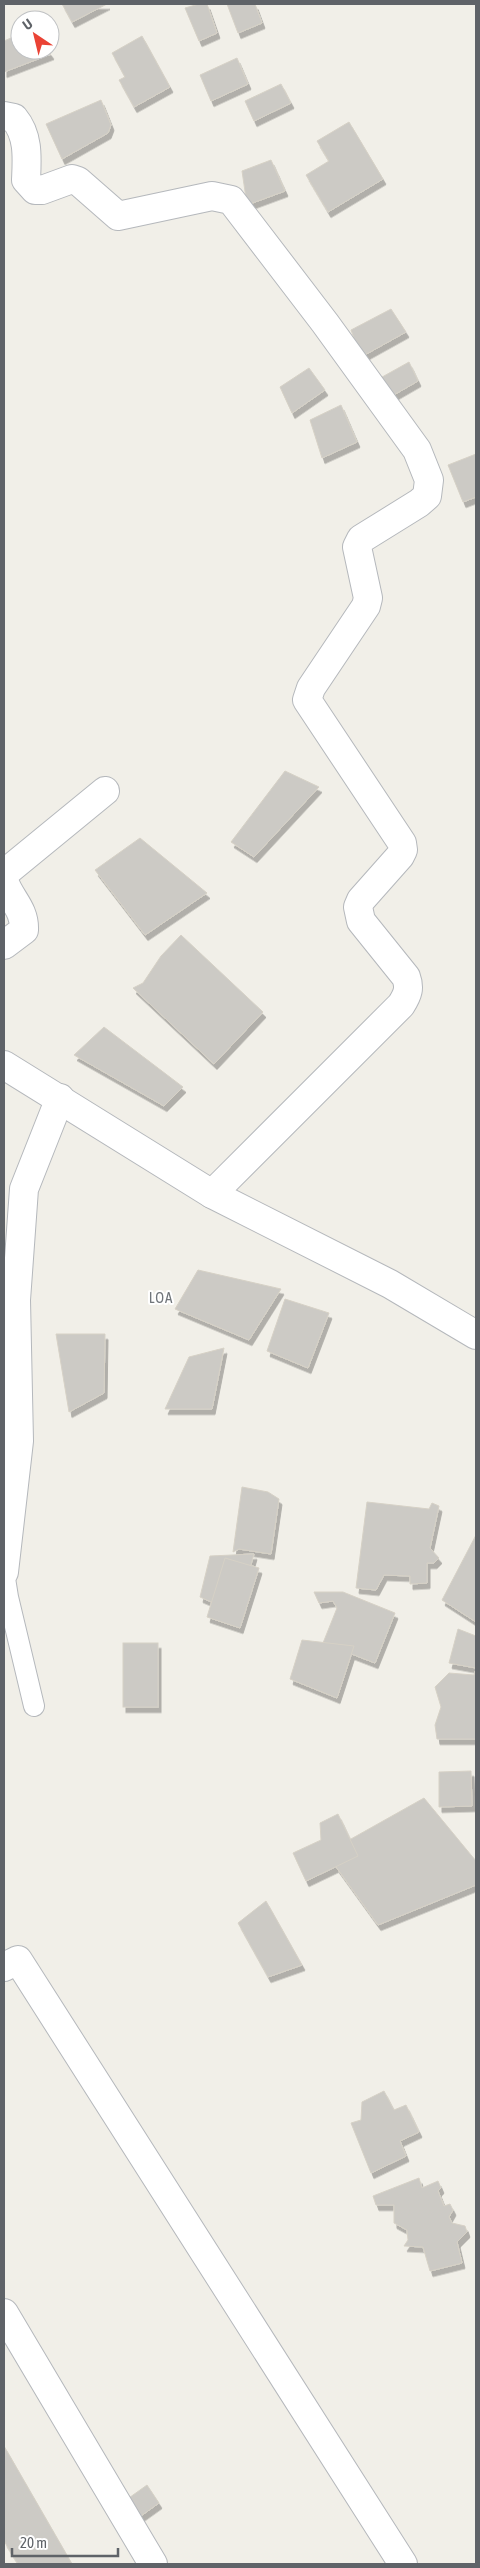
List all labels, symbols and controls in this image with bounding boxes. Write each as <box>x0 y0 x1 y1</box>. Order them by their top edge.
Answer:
north arrow <box>10 10 60 60</box>
text: U <box>20 15 36 33</box>
district label: LOA <box>149 1289 173 1306</box>
scale bar <box>12 2526 119 2558</box>
text: 20 m <box>20 2534 47 2551</box>

